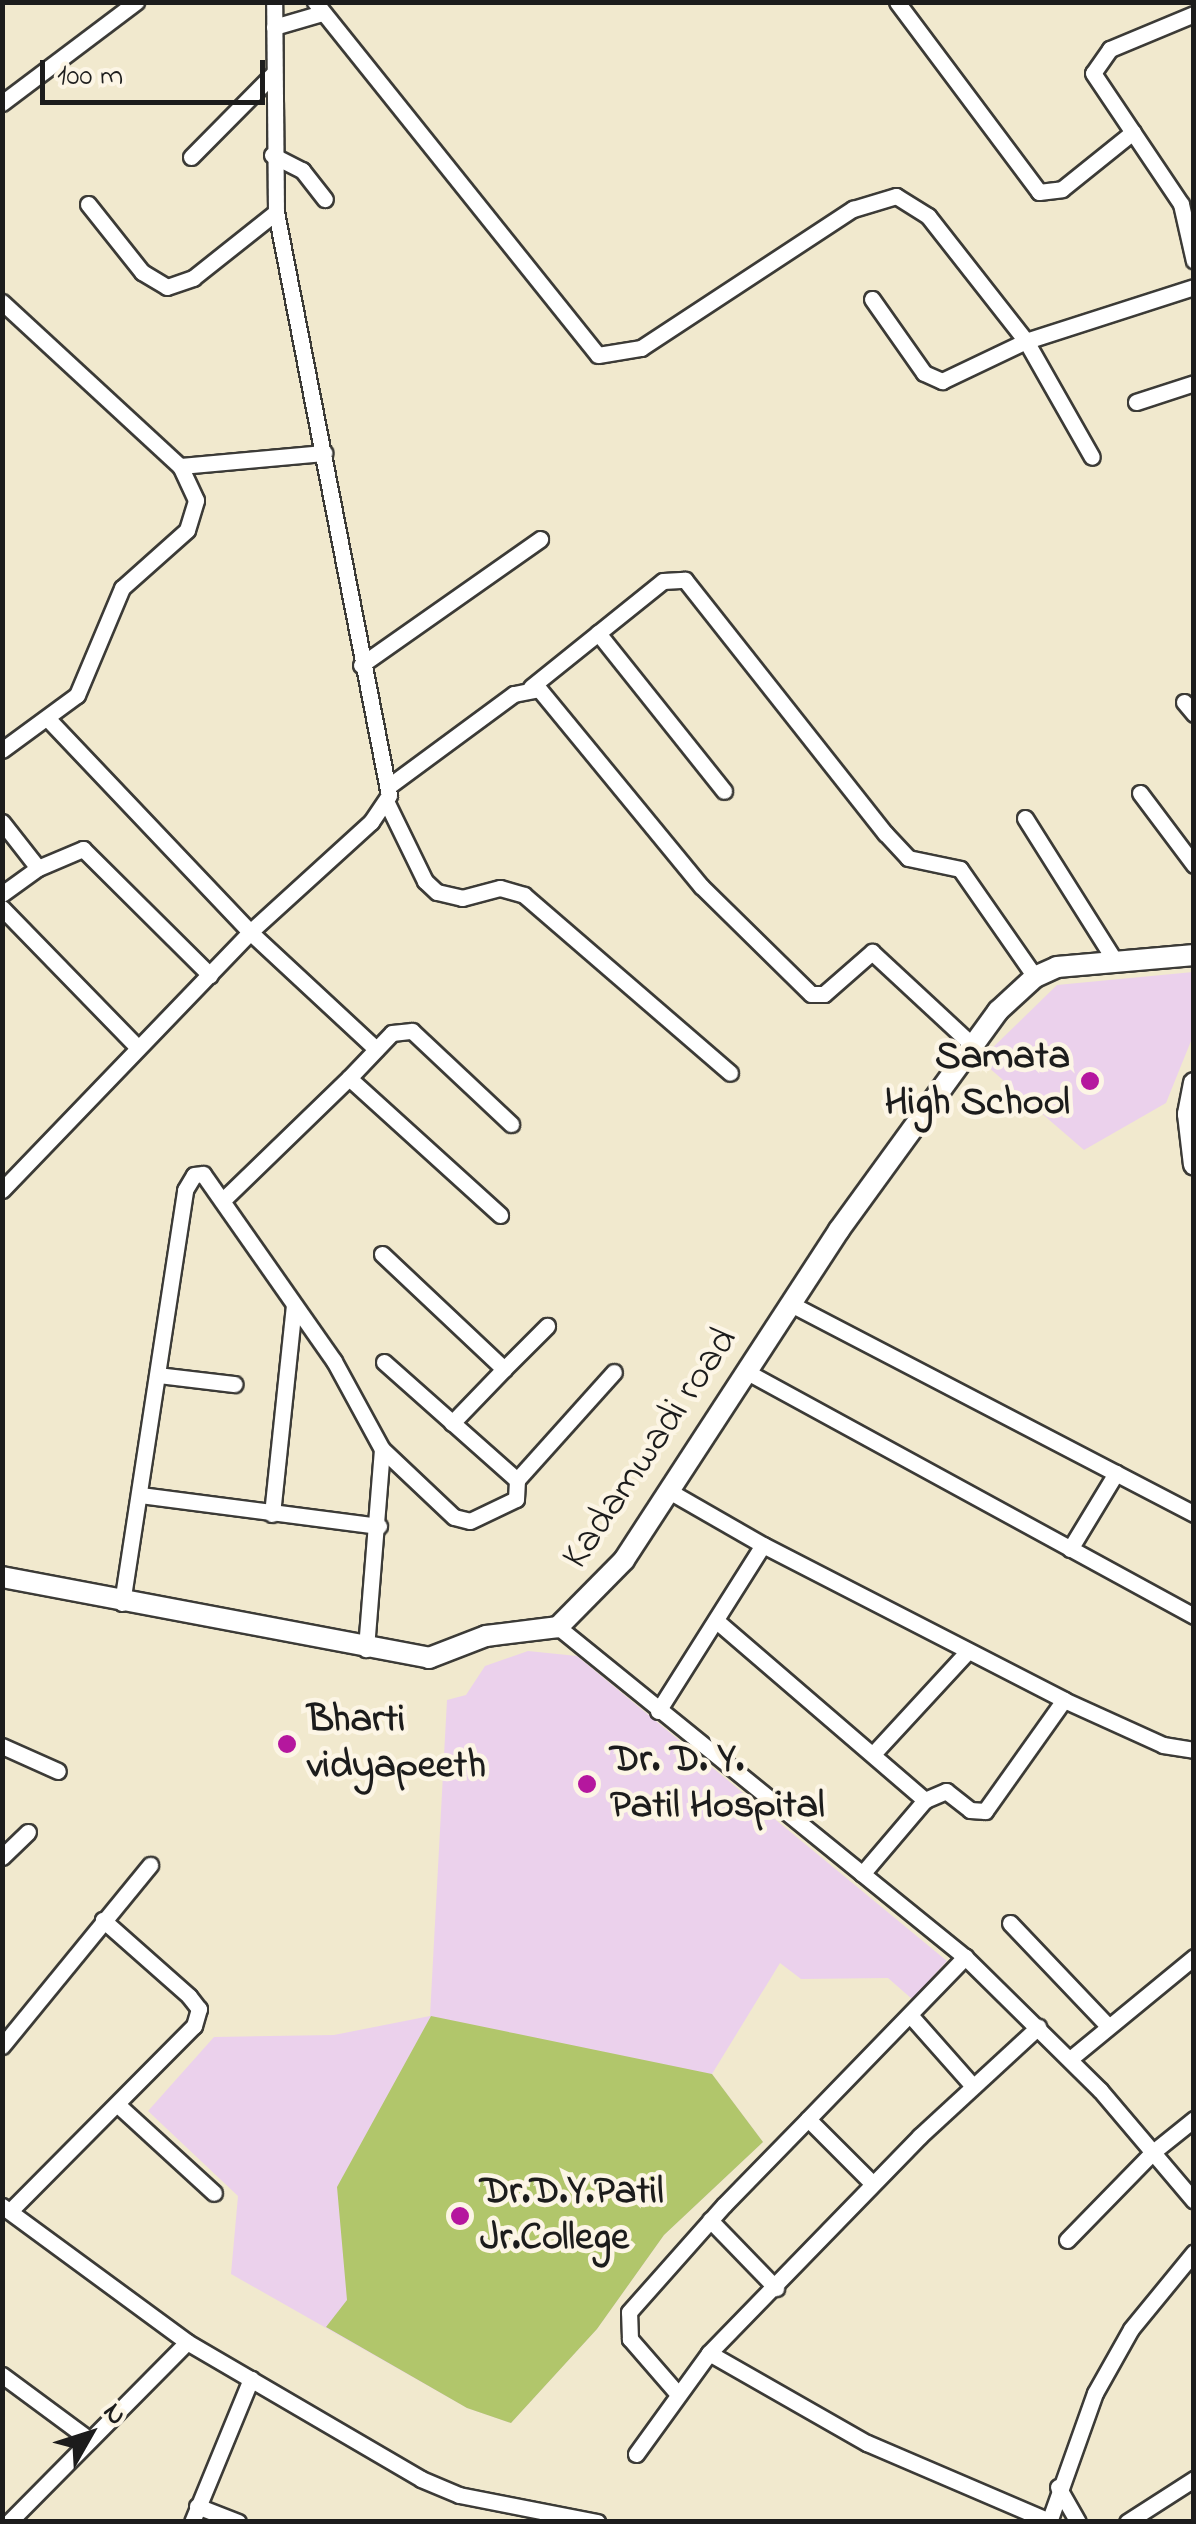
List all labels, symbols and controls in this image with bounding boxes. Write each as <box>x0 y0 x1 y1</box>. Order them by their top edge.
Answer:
scale bar <box>45 40 270 102</box>
text: 100 m <box>57 55 123 99</box>
place label: Samata High School <box>885 1034 1070 1128</box>
marker: Samata High School <box>1079 1070 1101 1092</box>
street label: Kadamwadi road <box>553 1319 749 1579</box>
place label: Bharti vidyapeeth <box>307 1697 486 1791</box>
marker: Bharti vidyapeeth <box>276 1733 298 1755</box>
place label: Dr. D. Y. Patil Hospital <box>610 1737 825 1831</box>
marker: Dr. D. Y. Patil Hospital <box>574 1771 600 1797</box>
place label: Dr.D.Y.Patil Jr.College <box>480 2169 664 2263</box>
marker: Dr.D.Y.Patil Jr.College <box>449 2205 471 2227</box>
north arrow <box>40 2384 140 2484</box>
text: N <box>92 2395 136 2435</box>

